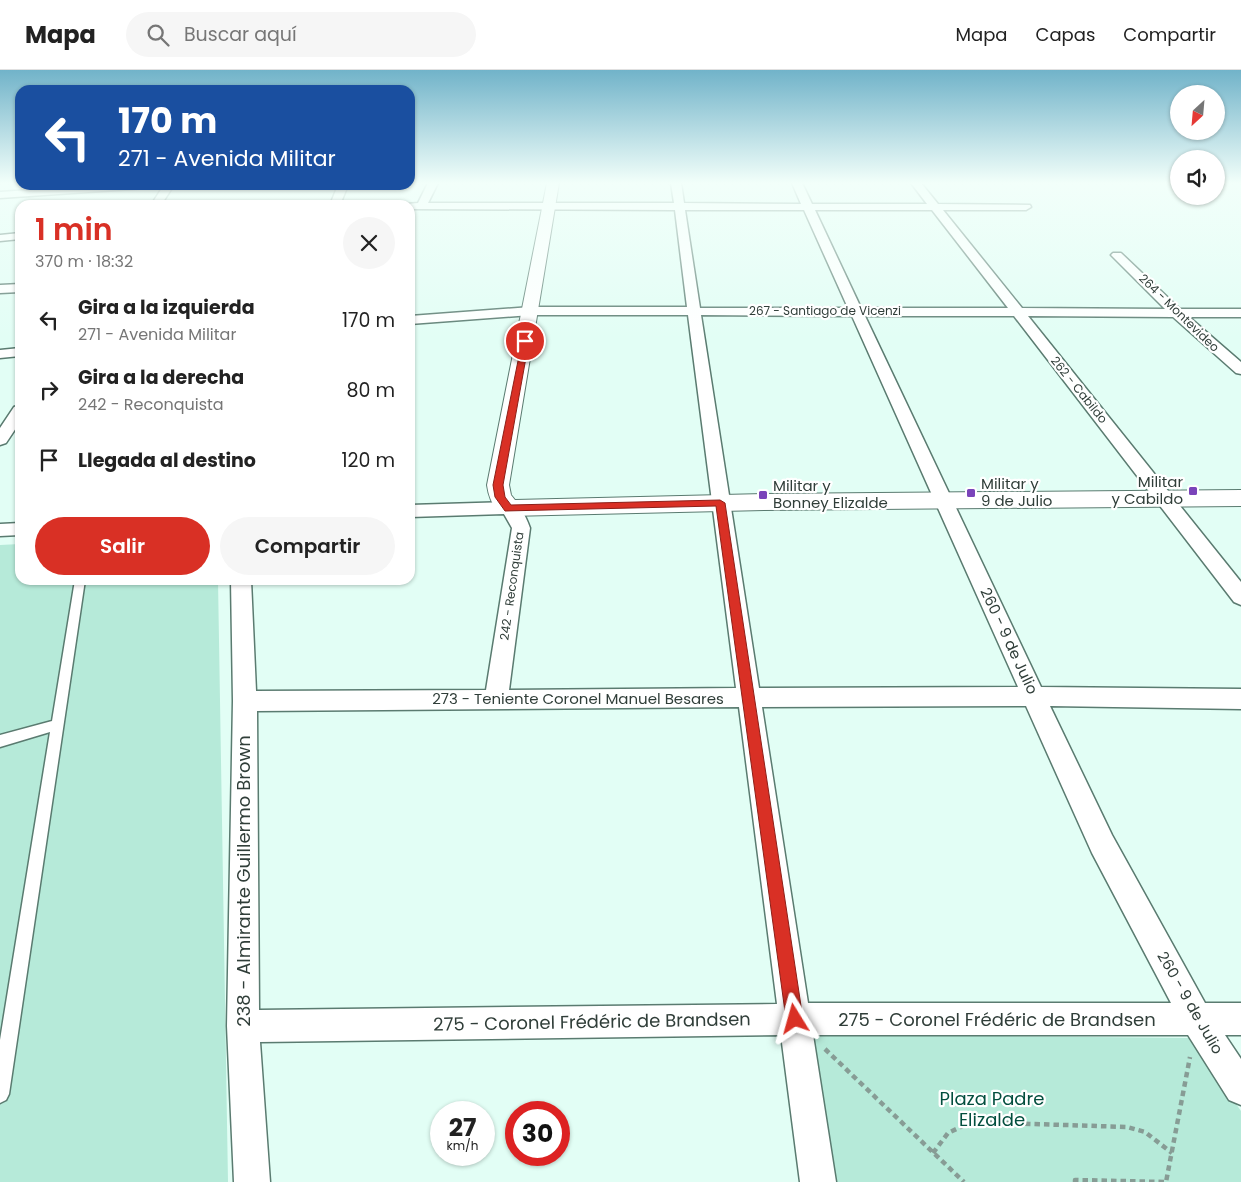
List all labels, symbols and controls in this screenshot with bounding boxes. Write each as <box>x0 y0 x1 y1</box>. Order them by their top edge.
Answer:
search box <box>126 12 476 57</box>
text: Mapa <box>25 18 96 51</box>
icon: search <box>144 21 172 49</box>
text: Buscar aquí <box>184 21 297 48</box>
text: Mapa <box>955 22 1008 47</box>
text: Capas <box>1036 22 1095 47</box>
text: Compartir <box>1123 22 1216 47</box>
north arrow <box>1170 85 1225 140</box>
map controls <box>1170 85 1225 205</box>
text: 170 m <box>118 96 217 145</box>
icon: left <box>35 105 100 170</box>
text: 271 - Avenida Militar <box>118 143 336 174</box>
button: sound <box>1170 150 1225 205</box>
text: 1 min <box>35 208 113 251</box>
button: close <box>343 217 395 269</box>
text: 370 m · 18:32 <box>35 250 133 273</box>
street label: 264 - Montevideo <box>1135 270 1223 356</box>
text: Gira a la izquierda <box>78 294 255 321</box>
street label: 267 - Santiago de Vicenzi <box>749 302 901 319</box>
icon: left <box>35 306 63 334</box>
text: 170 m <box>342 307 395 334</box>
pin <box>504 320 546 362</box>
text: 271 - Avenida Militar <box>78 323 236 346</box>
icon: arrive <box>511 327 539 355</box>
street label: 262 - Cabildo <box>1047 353 1112 427</box>
text: Gira a la derecha <box>78 364 244 391</box>
icon: right <box>35 376 63 404</box>
text: 80 m <box>346 377 395 404</box>
text: 242 - Reconquista <box>78 393 224 416</box>
icon: arrive <box>35 446 63 474</box>
text: Llegada al destino <box>78 447 256 474</box>
text: 120 m <box>341 447 395 474</box>
place label: Militar y Cabildo <box>1112 471 1183 509</box>
place label: Militar y 9 de Julio <box>981 473 1052 511</box>
place label: Militar y Bonney Elizalde <box>773 475 888 513</box>
marker: Militar y Cabildo <box>1187 485 1199 497</box>
marker: Militar y 9 de Julio <box>965 487 977 499</box>
marker: Militar y Bonney Elizalde <box>757 489 769 501</box>
button: Salir <box>35 517 210 575</box>
button: Compartir <box>220 517 395 575</box>
street label: 242 - Reconquista <box>495 531 528 641</box>
street label: 260 - 9 de Julio <box>976 584 1043 697</box>
street label: 273 - Teniente Coronel Manuel Besares <box>432 688 724 709</box>
street label: 238 - Almirante Guillermo Brown <box>231 735 256 1027</box>
street label: 260 - 9 de Julio <box>1153 948 1228 1058</box>
position arrow <box>768 992 820 1044</box>
street label: 275 - Coronel Frédéric de Brandsen <box>433 1006 751 1037</box>
street label: 275 - Coronel Frédéric de Brandsen <box>838 1007 1156 1032</box>
park label: Plaza Padre Elizalde <box>940 1086 1044 1132</box>
speed limit sign: 30 <box>505 1101 570 1166</box>
text: 27 <box>449 1110 476 1145</box>
text: km/h <box>447 1137 478 1154</box>

